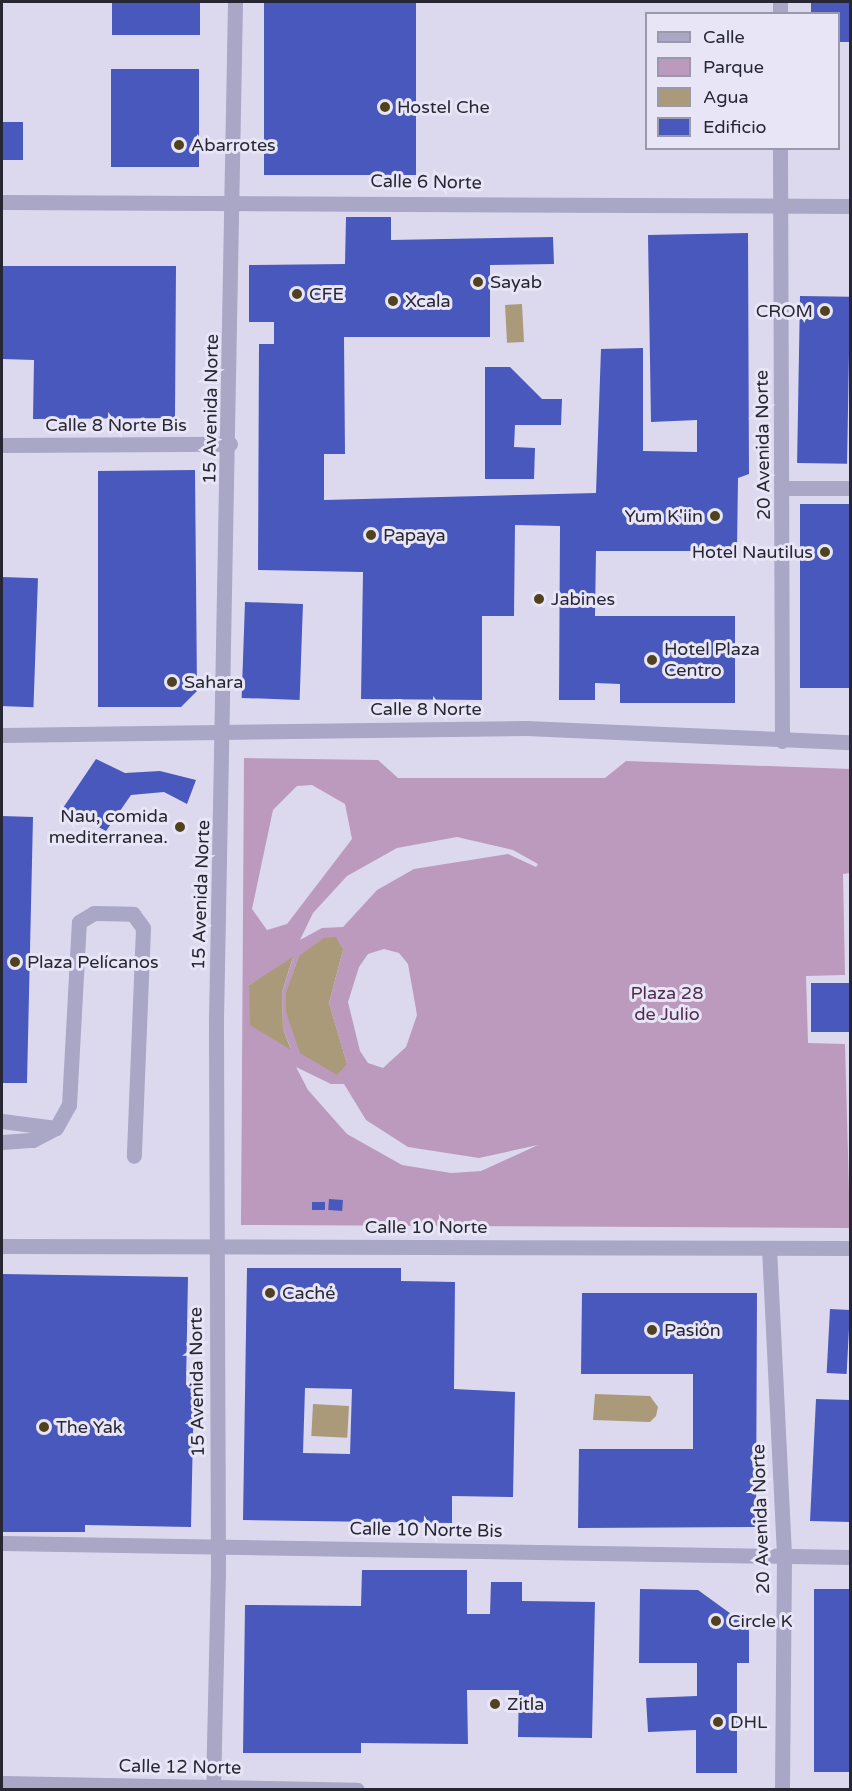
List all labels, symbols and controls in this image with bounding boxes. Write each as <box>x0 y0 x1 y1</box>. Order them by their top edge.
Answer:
legend <box>645 12 840 150</box>
text: Calle <box>703 26 745 48</box>
text: Parque <box>703 56 764 78</box>
text: Agua <box>703 86 749 108</box>
place label: Hostel Che <box>397 96 490 118</box>
marker: Hostel Che <box>378 100 392 114</box>
text: Edificio <box>703 116 767 138</box>
place label: Abarrotes <box>191 134 276 156</box>
marker: Abarrotes <box>172 138 186 152</box>
street label: Calle 6 Norte <box>370 170 482 194</box>
place label: Sayab <box>490 271 542 293</box>
marker: Sayab <box>471 275 485 289</box>
place label: CFE <box>309 283 344 305</box>
marker: CFE <box>290 287 304 301</box>
place label: Xcala <box>405 290 451 312</box>
marker: Xcala <box>386 294 400 308</box>
place label: CROM <box>756 300 813 322</box>
marker: CROM <box>818 304 832 318</box>
street label: 15 Avenida Norte <box>199 334 223 484</box>
street label: 20 Avenida Norte <box>751 370 775 520</box>
street label: Calle 8 Norte Bis <box>45 414 187 436</box>
place label: Yum K'iin <box>625 505 703 527</box>
marker: Yum K'iin <box>708 509 722 523</box>
place label: Papaya <box>383 524 446 546</box>
marker: Papaya <box>364 528 378 542</box>
place label: Hotel Nautilus <box>692 541 813 563</box>
marker: Hotel Nautilus <box>818 545 832 559</box>
place label: Jabines <box>551 588 615 610</box>
marker: Jabines <box>532 592 546 606</box>
place label: Hotel Plaza Centro <box>664 639 760 682</box>
marker: Hotel Plaza Centro <box>645 653 659 667</box>
place label: Sahara <box>184 671 243 693</box>
marker: Sahara <box>165 675 179 689</box>
street label: Calle 8 Norte <box>370 698 482 720</box>
place label: Nau, comida mediterranea. <box>49 806 168 848</box>
marker: Nau, comida mediterranea. <box>173 820 187 834</box>
street label: 15 Avenida Norte <box>188 820 214 970</box>
place label: Plaza Pelícanos <box>27 951 159 973</box>
marker: Plaza Pelícanos <box>8 955 22 969</box>
park label: Plaza 28 de Julio <box>631 983 703 1026</box>
street label: Calle 10 Norte <box>365 1216 487 1238</box>
place label: Caché <box>282 1282 335 1304</box>
marker: Caché <box>263 1286 277 1300</box>
street label: 15 Avenida Norte <box>185 1307 209 1457</box>
place label: Pasión <box>664 1319 721 1341</box>
marker: Pasión <box>645 1323 659 1337</box>
place label: The Yak <box>56 1416 123 1438</box>
marker: The Yak <box>37 1420 51 1434</box>
street label: 20 Avenida Norte <box>748 1444 774 1594</box>
street label: Calle 10 Norte Bis <box>349 1518 503 1542</box>
place label: Circle K <box>728 1610 793 1632</box>
marker: Circle K <box>709 1614 723 1628</box>
place label: Zitla <box>507 1693 544 1715</box>
marker: Zitla <box>488 1697 502 1711</box>
place label: DHL <box>730 1711 767 1733</box>
marker: DHL <box>711 1715 725 1729</box>
street label: Calle 12 Norte <box>118 1755 242 1779</box>

